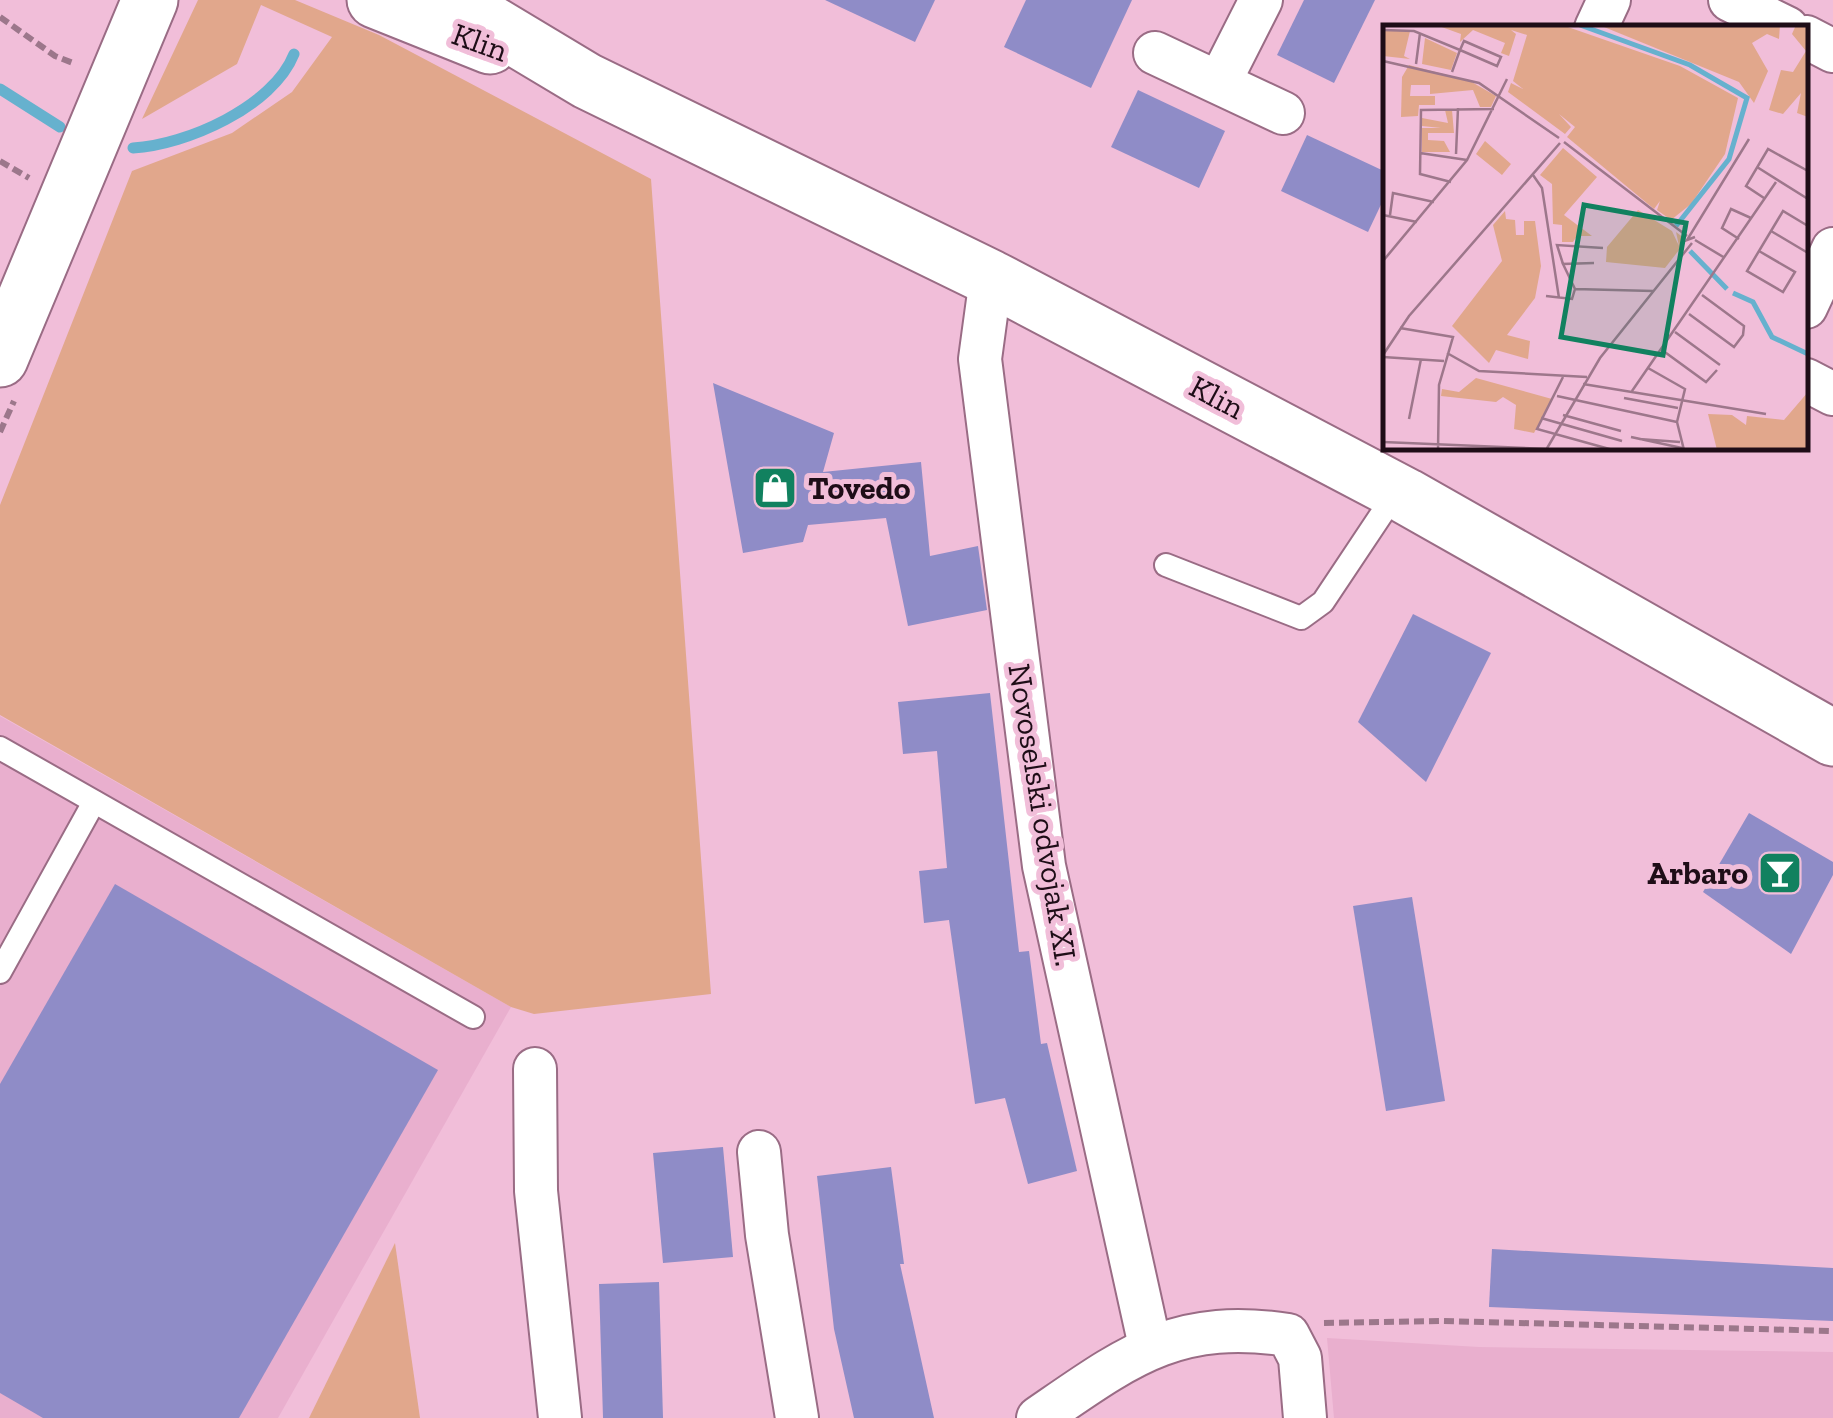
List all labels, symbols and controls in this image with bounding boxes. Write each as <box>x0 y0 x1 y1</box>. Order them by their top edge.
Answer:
street label: Klin <box>447 15 514 70</box>
inset map <box>1383 25 1808 450</box>
street label: Klin <box>1183 367 1251 427</box>
shop icon: Tovedo <box>752 465 798 511</box>
place label: Tovedo <box>808 469 911 507</box>
street label: Novoselski odvojak XI. <box>1000 661 1086 969</box>
bar icon: Arbaro <box>1757 850 1803 896</box>
place label: Arbaro <box>1647 854 1748 892</box>

